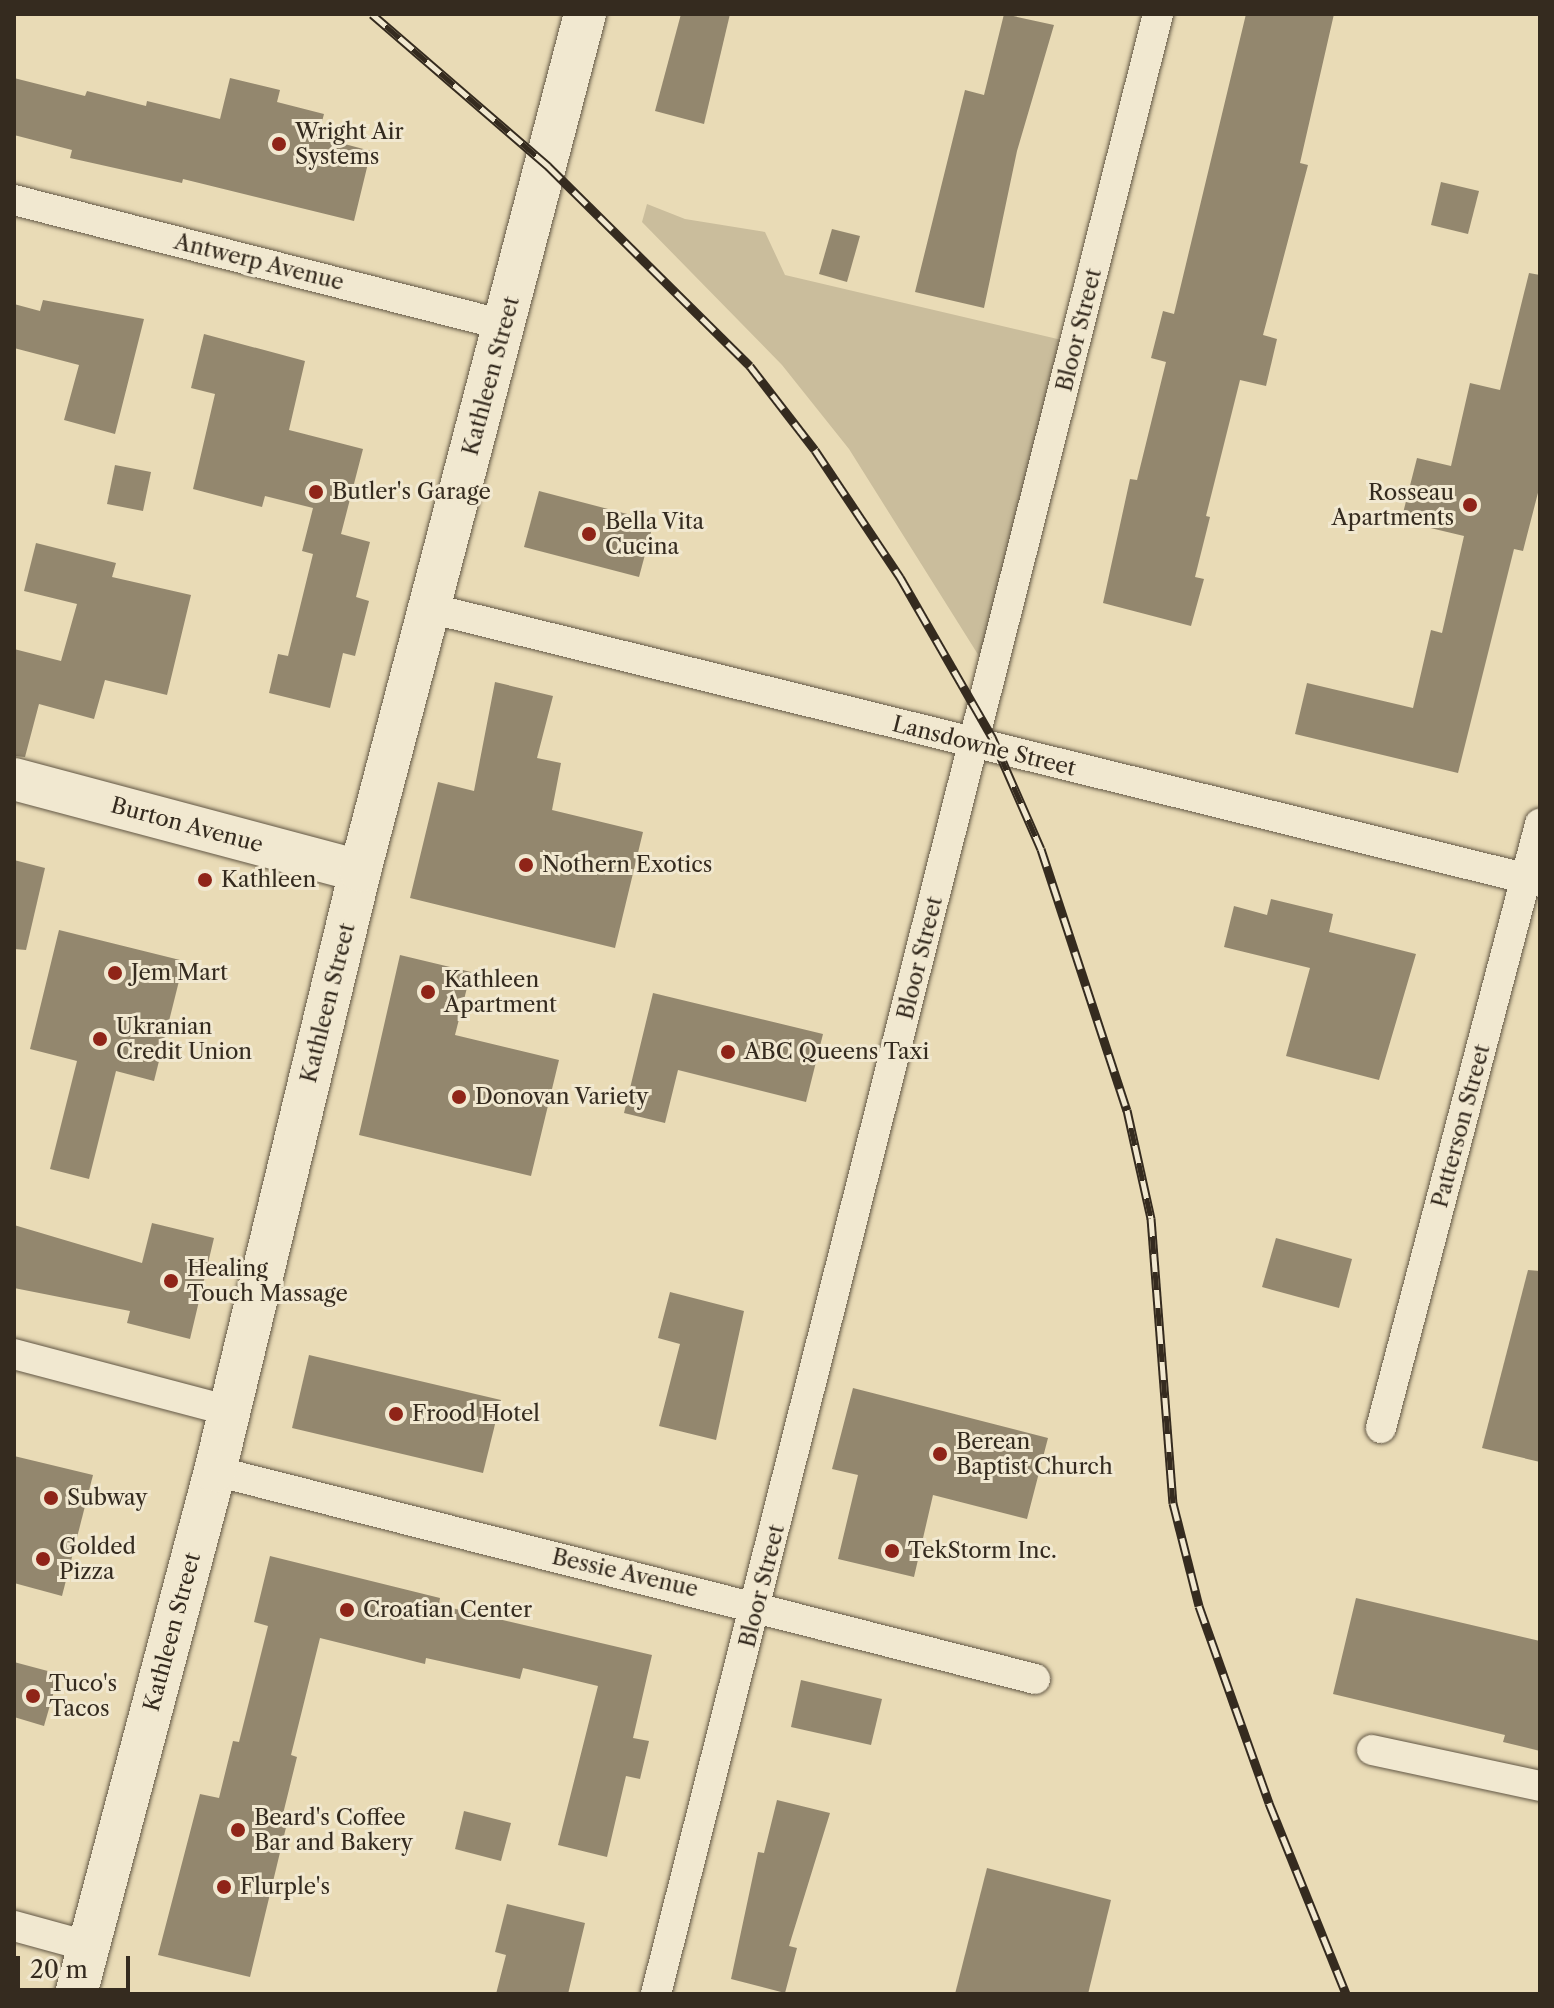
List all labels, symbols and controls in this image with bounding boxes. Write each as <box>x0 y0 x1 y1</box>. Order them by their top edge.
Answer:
place label: Wright Air Systems <box>295 118 405 170</box>
marker: Wright Air Systems <box>270 135 288 153</box>
street label: Antwerp Avenue <box>171 228 347 296</box>
street label: Bloor Street <box>1051 266 1107 394</box>
street label: Kathleen Street <box>457 294 525 458</box>
place label: Butler's Garage <box>332 479 491 505</box>
place label: Rosseau Apartments <box>1332 479 1454 530</box>
marker: Butler's Garage <box>307 483 325 501</box>
marker: Rosseau Apartments <box>1461 496 1479 514</box>
place label: Bella Vita Cucina <box>605 508 705 560</box>
marker: Bella Vita Cucina <box>580 525 598 543</box>
street label: Lansdowne Street <box>890 710 1078 782</box>
street label: Burton Avenue <box>108 792 266 858</box>
place label: Nothern Exotics <box>542 852 712 878</box>
marker: Nothern Exotics <box>517 856 535 874</box>
place label: Kathleen <box>221 867 316 893</box>
marker: Kathleen <box>196 871 214 889</box>
street label: Bloor Street <box>892 894 948 1022</box>
street label: Kathleen Street <box>295 921 361 1085</box>
place label: Jem Mart <box>131 960 228 986</box>
marker: Jem Mart <box>106 964 124 982</box>
place label: Kathleen Apartment <box>444 966 557 1018</box>
marker: Kathleen Apartment <box>419 983 437 1001</box>
place label: Ukranian Credit Union <box>116 1013 252 1064</box>
marker: Ukranian Credit Union <box>91 1030 109 1048</box>
place label: ABC Queens Taxi <box>744 1039 930 1065</box>
street label: Patterson Street <box>1427 1041 1495 1211</box>
marker: ABC Queens Taxi <box>719 1043 737 1061</box>
place label: Donovan Variety <box>475 1084 649 1110</box>
marker: Donovan Variety <box>450 1088 468 1106</box>
place label: Healing Touch Massage <box>187 1255 348 1306</box>
marker: Healing Touch Massage <box>162 1272 180 1290</box>
place label: Frood Hotel <box>412 1401 540 1427</box>
marker: Frood Hotel <box>387 1405 405 1423</box>
place label: Berean Baptist Church <box>956 1428 1113 1480</box>
marker: Berean Baptist Church <box>931 1445 949 1463</box>
place label: Subway <box>67 1485 147 1511</box>
marker: Subway <box>42 1489 60 1507</box>
street label: Bloor Street <box>734 1522 790 1650</box>
place label: Golded Pizza <box>59 1533 136 1584</box>
place label: TekStorm Inc. <box>908 1538 1057 1564</box>
marker: TekStorm Inc. <box>883 1542 901 1560</box>
street label: Bessie Avenue <box>549 1543 701 1603</box>
marker: Golded Pizza <box>34 1550 52 1568</box>
street label: Kathleen Street <box>138 1550 206 1714</box>
place label: Croatian Center <box>363 1597 532 1623</box>
marker: Croatian Center <box>338 1601 356 1619</box>
place label: Tuco's Tacos <box>49 1670 117 1722</box>
marker: Tuco's Tacos <box>24 1687 42 1705</box>
place label: Beard's Coffee Bar and Bakery <box>254 1804 413 1856</box>
marker: Beard's Coffee Bar and Bakery <box>229 1821 247 1839</box>
place label: Flurple's <box>240 1874 330 1900</box>
marker: Flurple's <box>215 1878 233 1896</box>
scale bar <box>20 1940 134 1990</box>
text: 20 m <box>30 1955 88 1984</box>

